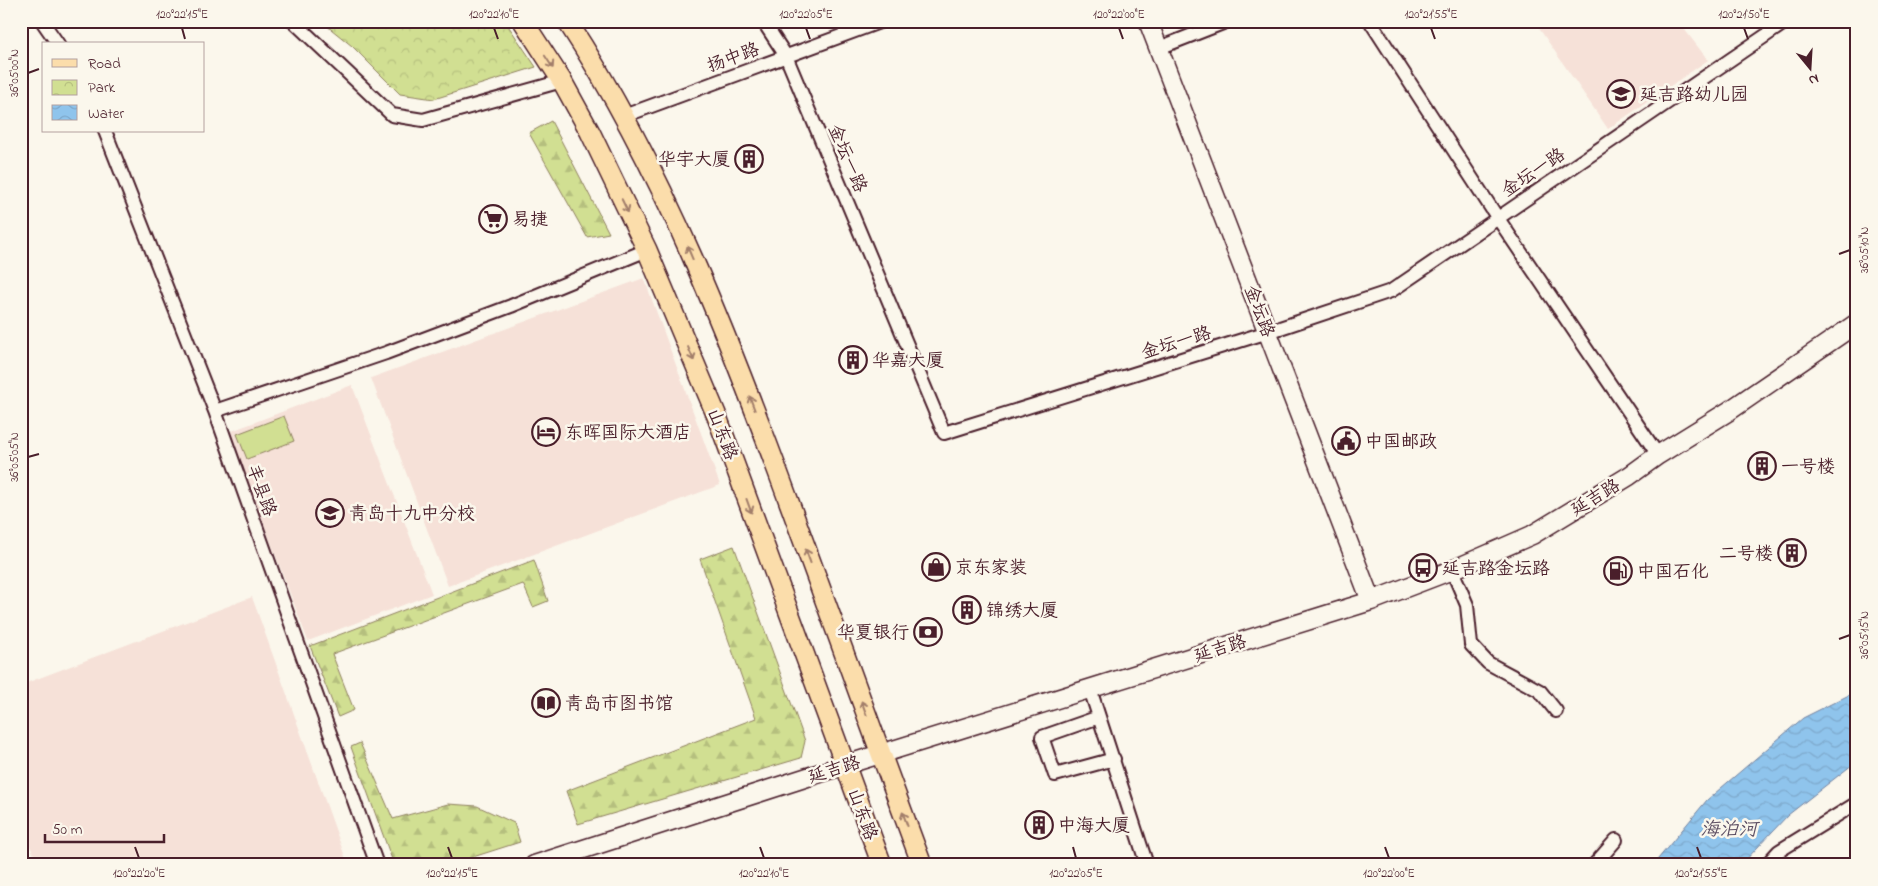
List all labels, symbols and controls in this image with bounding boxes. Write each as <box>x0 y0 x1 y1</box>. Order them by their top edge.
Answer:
text: 120°22'15"E <box>156 6 208 24</box>
text: 120°22'10"E <box>469 6 519 24</box>
text: 120°22'05"E <box>779 6 833 24</box>
text: 120°22'00"E <box>1093 6 1145 24</box>
text: 120°21'55"E <box>1404 6 1458 24</box>
text: 120°21'50"E <box>1718 6 1770 24</box>
street label: 扬中路 <box>704 37 764 80</box>
legend <box>42 42 205 132</box>
north arrow <box>1786 42 1836 92</box>
text: 36°05'00"N <box>6 49 24 97</box>
text: Road <box>88 53 121 75</box>
one-way arrow <box>545 55 555 69</box>
text: N <box>1806 67 1821 90</box>
text: Park <box>88 77 116 99</box>
school or university icon: 延吉路幼儿园 <box>1606 79 1636 109</box>
place label: 延吉路幼儿园 <box>1640 83 1748 109</box>
text: Water <box>88 103 124 125</box>
street label: 金坛一路 <box>820 121 872 197</box>
street label: 金坛一路 <box>1497 143 1571 205</box>
building icon: 华宇大厦 <box>734 144 764 174</box>
place label: 华宇大厦 <box>658 148 730 174</box>
one-way arrow <box>621 198 631 213</box>
supermarket icon: 易捷 <box>478 204 508 234</box>
place label: 易捷 <box>512 208 548 234</box>
text: 36°05'10"N <box>1856 227 1874 273</box>
one-way arrow <box>684 246 694 261</box>
street label: 金坛路 <box>1236 282 1280 342</box>
street label: 金坛一路 <box>1138 321 1215 367</box>
building icon: 华嘉大厦 <box>838 345 868 375</box>
one-way arrow <box>687 347 696 362</box>
place label: 华嘉大厦 <box>872 349 944 375</box>
one-way arrow <box>747 396 757 411</box>
street label: 山东路 <box>699 405 743 465</box>
hotel icon: 东晖国际大酒店 <box>531 417 561 447</box>
place label: 东晖国际大酒店 <box>565 421 691 447</box>
public building icon: 中国邮政 <box>1331 426 1361 456</box>
place label: 中国邮政 <box>1365 430 1437 456</box>
text: 36°05'05"N <box>6 432 24 482</box>
building icon: 一号楼 <box>1747 451 1777 481</box>
place label: 一号楼 <box>1781 455 1835 481</box>
street label: 丰县路 <box>239 461 282 521</box>
street label: 延吉路 <box>1566 474 1626 524</box>
school or university icon: 青岛十九中分校 <box>315 498 345 528</box>
one-way arrow <box>745 498 754 513</box>
place label: 青岛十九中分校 <box>349 502 475 528</box>
building icon: 二号楼 <box>1777 538 1807 568</box>
place label: 二号楼 <box>1719 542 1773 568</box>
one-way arrow <box>803 549 812 564</box>
shop icon: 京东家装 <box>921 552 951 582</box>
bus stop icon: 延吉路金坛路 <box>1408 553 1438 583</box>
place label: 京东家装 <box>955 556 1027 582</box>
fuel station icon: 中国石化 <box>1603 556 1633 586</box>
place label: 延吉路金坛路 <box>1442 557 1550 583</box>
place label: 中国石化 <box>1637 560 1709 586</box>
building icon: 锦绣大厦 <box>952 595 982 625</box>
place label: 锦绣大厦 <box>986 599 1058 625</box>
text: 36°05'15"N <box>1856 611 1874 659</box>
bank icon: 华夏银行 <box>913 617 943 647</box>
place label: 华夏银行 <box>837 621 909 647</box>
street label: 延吉路 <box>1191 630 1250 670</box>
library icon: 青岛市图书馆 <box>531 688 561 718</box>
place label: 青岛市图书馆 <box>565 692 673 718</box>
one-way arrow <box>859 701 868 717</box>
street label: 延吉路 <box>805 751 864 791</box>
street label: 山东路 <box>840 785 883 845</box>
building icon: 中海大厦 <box>1024 810 1054 840</box>
scale bar <box>45 811 164 843</box>
one-way arrow <box>900 812 909 827</box>
place label: 中海大厦 <box>1058 814 1130 840</box>
water label: 海泊河 <box>1700 817 1760 844</box>
text: 50 m <box>52 819 83 841</box>
text: 120°22'20"E <box>113 865 165 883</box>
text: 120°22'15"E <box>426 865 478 883</box>
text: 120°22'10"E <box>739 865 789 883</box>
text: 120°22'05"E <box>1049 865 1103 883</box>
text: 120°22'00"E <box>1363 865 1415 883</box>
text: 120°21'55"E <box>1674 865 1728 883</box>

